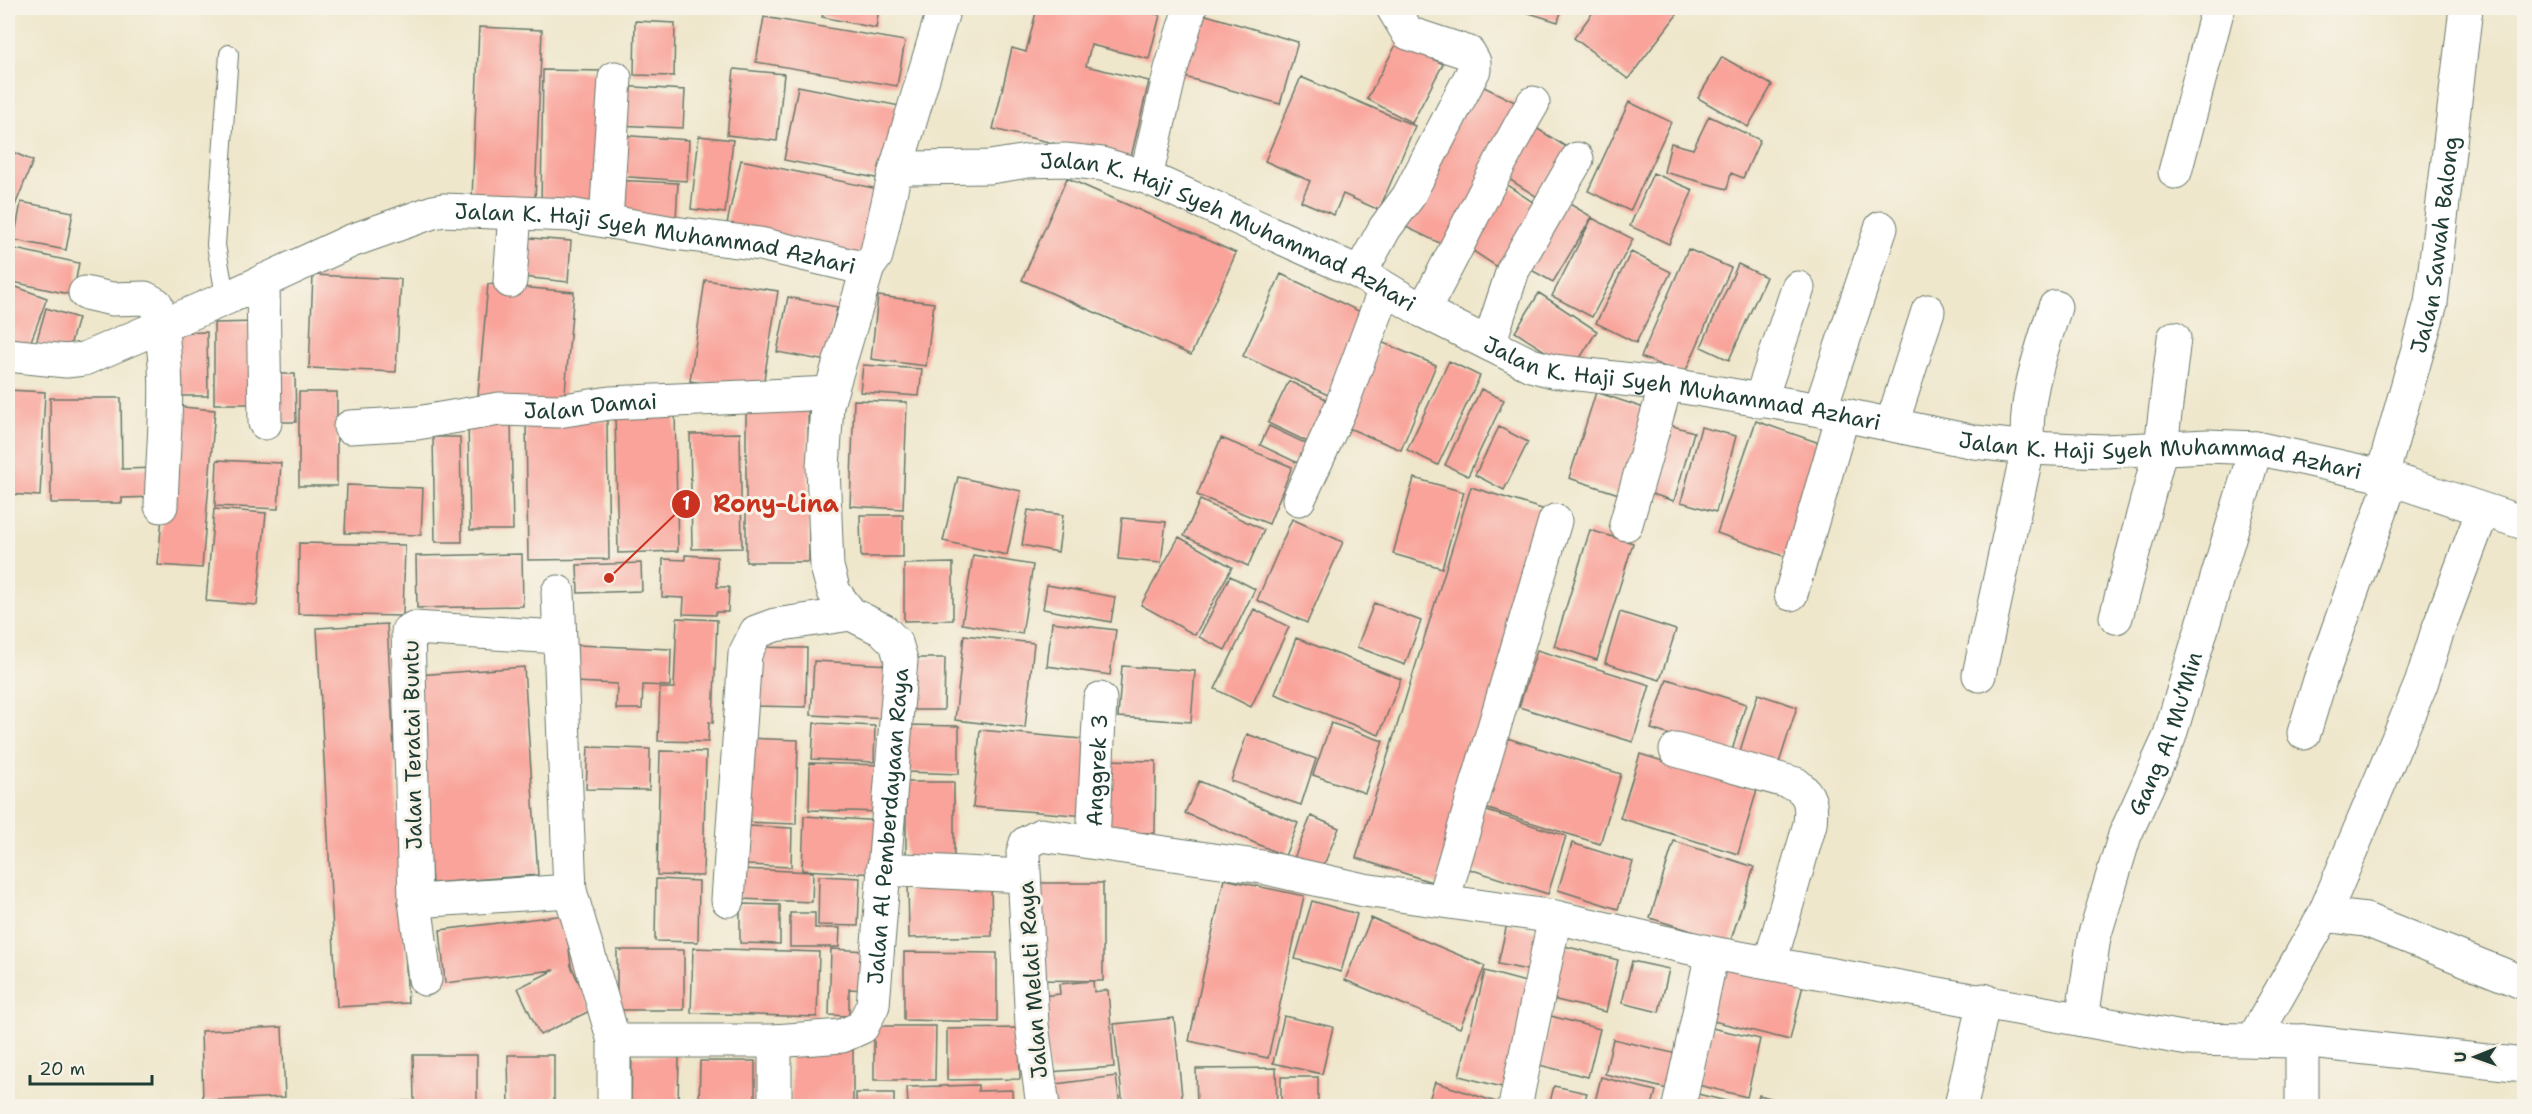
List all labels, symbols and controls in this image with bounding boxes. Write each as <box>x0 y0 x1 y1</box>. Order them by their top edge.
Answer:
street label: Jalan Sawah Balong <box>2403 135 2466 357</box>
street label: Jalan K. Haji Syeh Muhammad Azhari <box>1039 146 1421 318</box>
street label: Jalan K. Haji Syeh Muhammad Azhari <box>454 196 859 281</box>
street label: Jalan K. Haji Syeh Muhammad Azhari <box>1478 330 1883 437</box>
street label: Jalan Damai <box>523 387 658 426</box>
street label: Jalan K. Haji Syeh Muhammad Azhari <box>1956 425 2365 486</box>
callout: Rony-Lina <box>671 483 851 525</box>
text: Rony-Lina <box>713 488 840 520</box>
text: 1 <box>682 492 690 516</box>
street label: Jalan Teratai Buntu <box>396 640 429 850</box>
street label: Gang Al Mu’Min <box>2122 648 2209 820</box>
street label: Jalan Al Pemberdayaan Raya <box>861 666 915 986</box>
street label: Anggrek 3 <box>1080 713 1114 827</box>
street label: Jalan Melati Raya <box>1011 880 1054 1080</box>
north arrow <box>2445 1027 2505 1087</box>
scale bar <box>30 1048 152 1086</box>
text: U <box>2450 1052 2471 1063</box>
text: 20 m <box>39 1057 85 1081</box>

